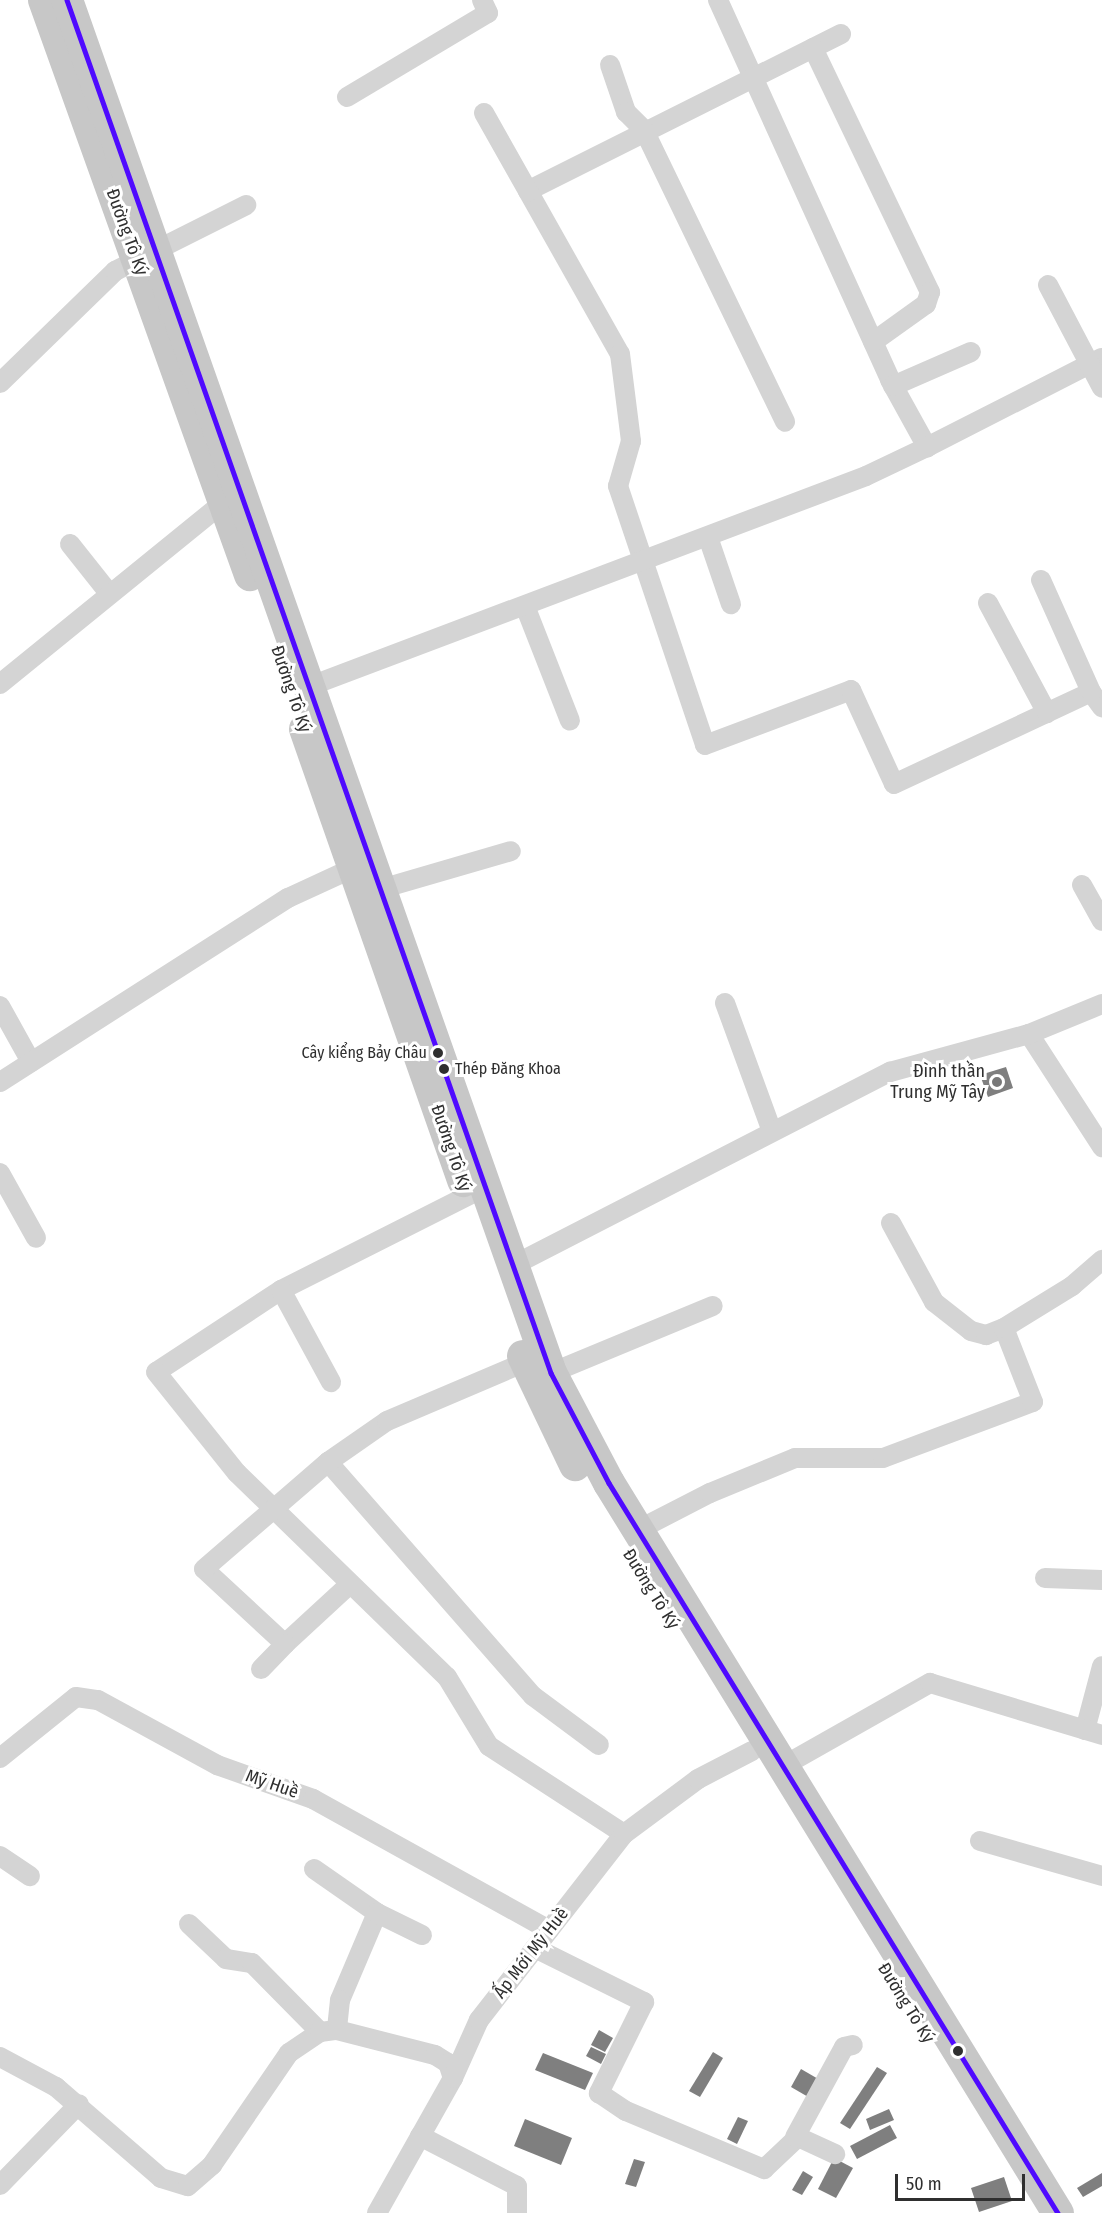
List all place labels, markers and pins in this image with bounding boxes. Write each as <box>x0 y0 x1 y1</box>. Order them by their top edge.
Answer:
place label: Cây kiểng Bảy Châu <box>302 1043 427 1063</box>
marker: Cây kiểng Bảy Châu <box>432 1047 444 1059</box>
place label: Thép Đăng Khoa <box>455 1059 561 1079</box>
place label: Đình thần Trung Mỹ Tây <box>890 1061 985 1104</box>
marker: Thép Đăng Khoa <box>438 1063 450 1075</box>
marker: Đình thần Trung Mỹ Tây <box>990 1075 1004 1089</box>
unlabelled marker <box>952 2045 964 2057</box>

